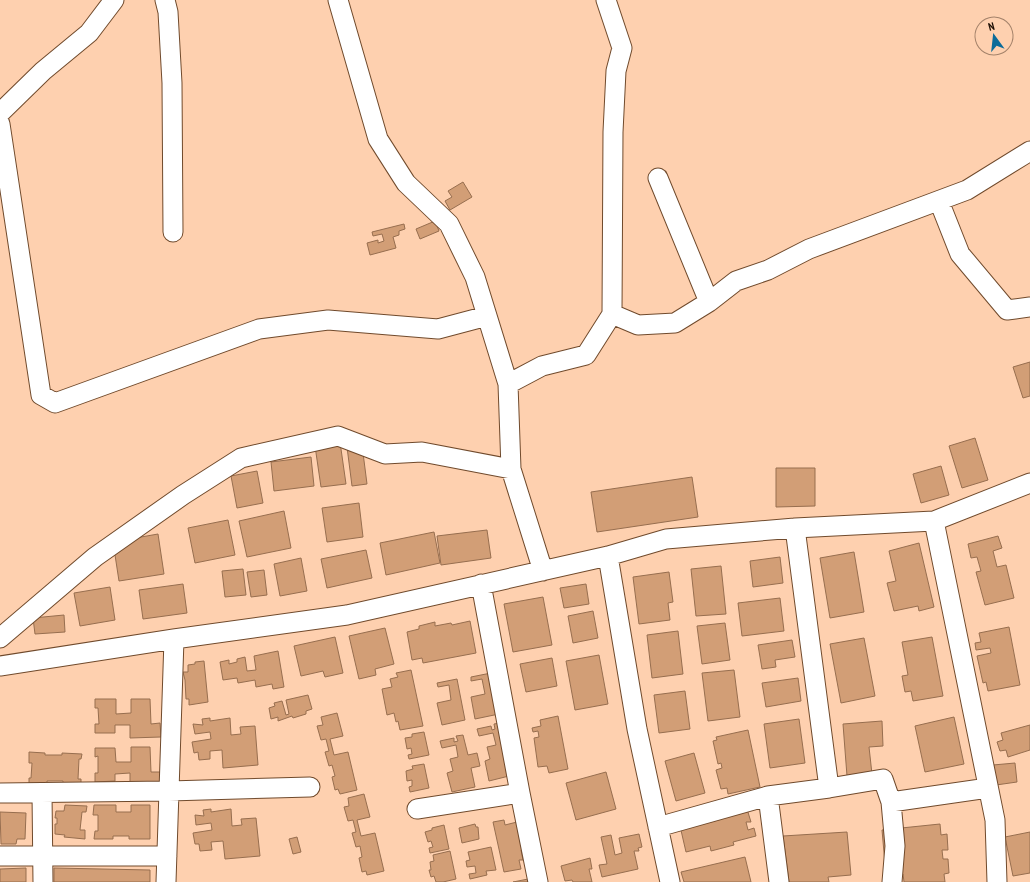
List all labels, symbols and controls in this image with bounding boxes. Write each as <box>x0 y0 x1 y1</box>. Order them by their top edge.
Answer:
north arrow <box>974 16 1014 56</box>
text: N <box>987 19 996 34</box>

